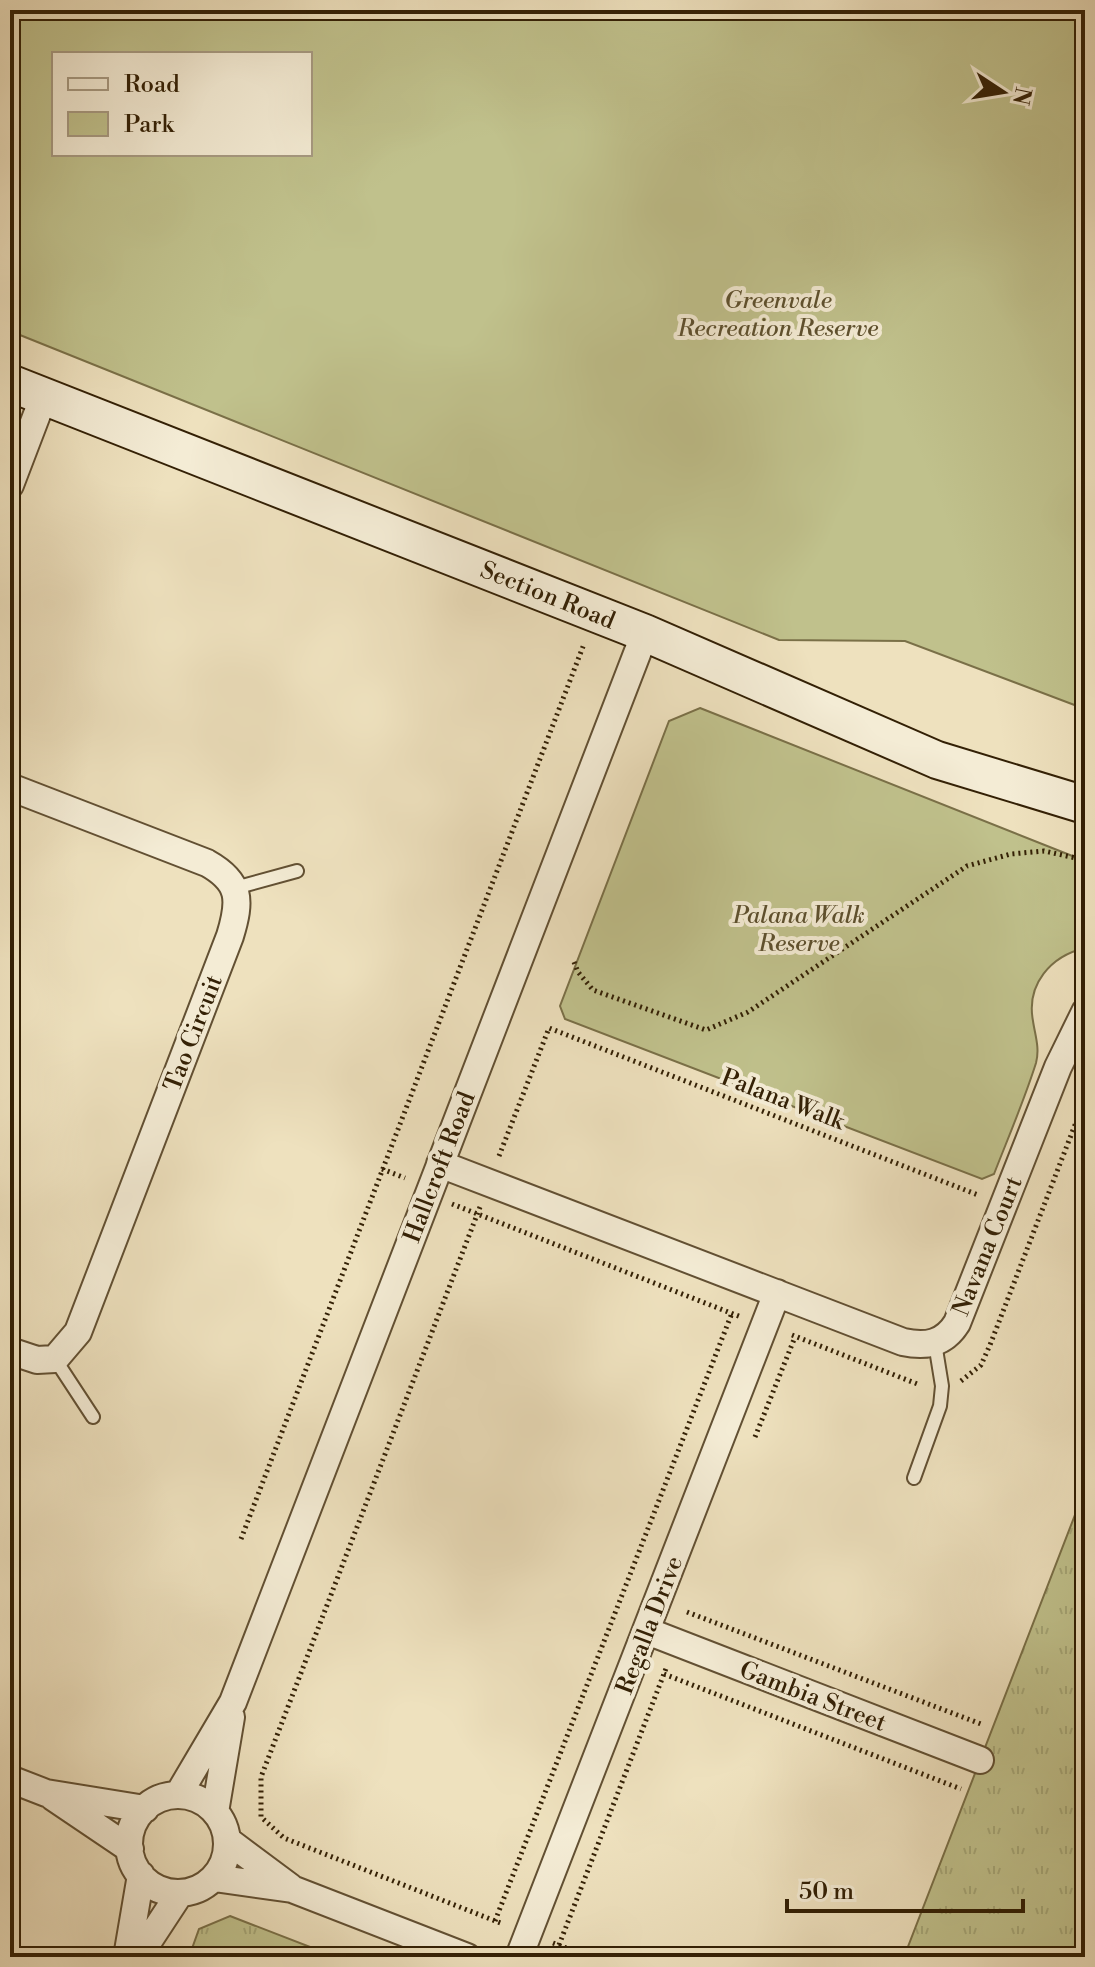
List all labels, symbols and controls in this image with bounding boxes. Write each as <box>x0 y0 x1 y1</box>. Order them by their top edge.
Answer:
legend <box>52 52 312 156</box>
north arrow <box>963 52 1043 132</box>
text: Road <box>124 70 180 100</box>
text: N <box>1006 85 1036 108</box>
text: Park <box>124 110 175 140</box>
park label: Greenvale Recreation Reserve <box>677 286 879 344</box>
street label: Section Road <box>476 555 620 637</box>
park label: Palana Walk Reserve <box>732 901 865 959</box>
street label: Tao Circuit <box>158 970 230 1096</box>
street label: Palana Walk <box>717 1063 850 1138</box>
street label: Hallcroft Road <box>397 1087 483 1247</box>
street label: Navana Court <box>946 1172 1030 1321</box>
street label: Regalla Drive <box>610 1552 690 1699</box>
street label: Gambia Street <box>735 1655 891 1739</box>
scale bar <box>787 1863 1023 1913</box>
text: 50 m <box>799 1877 854 1907</box>

